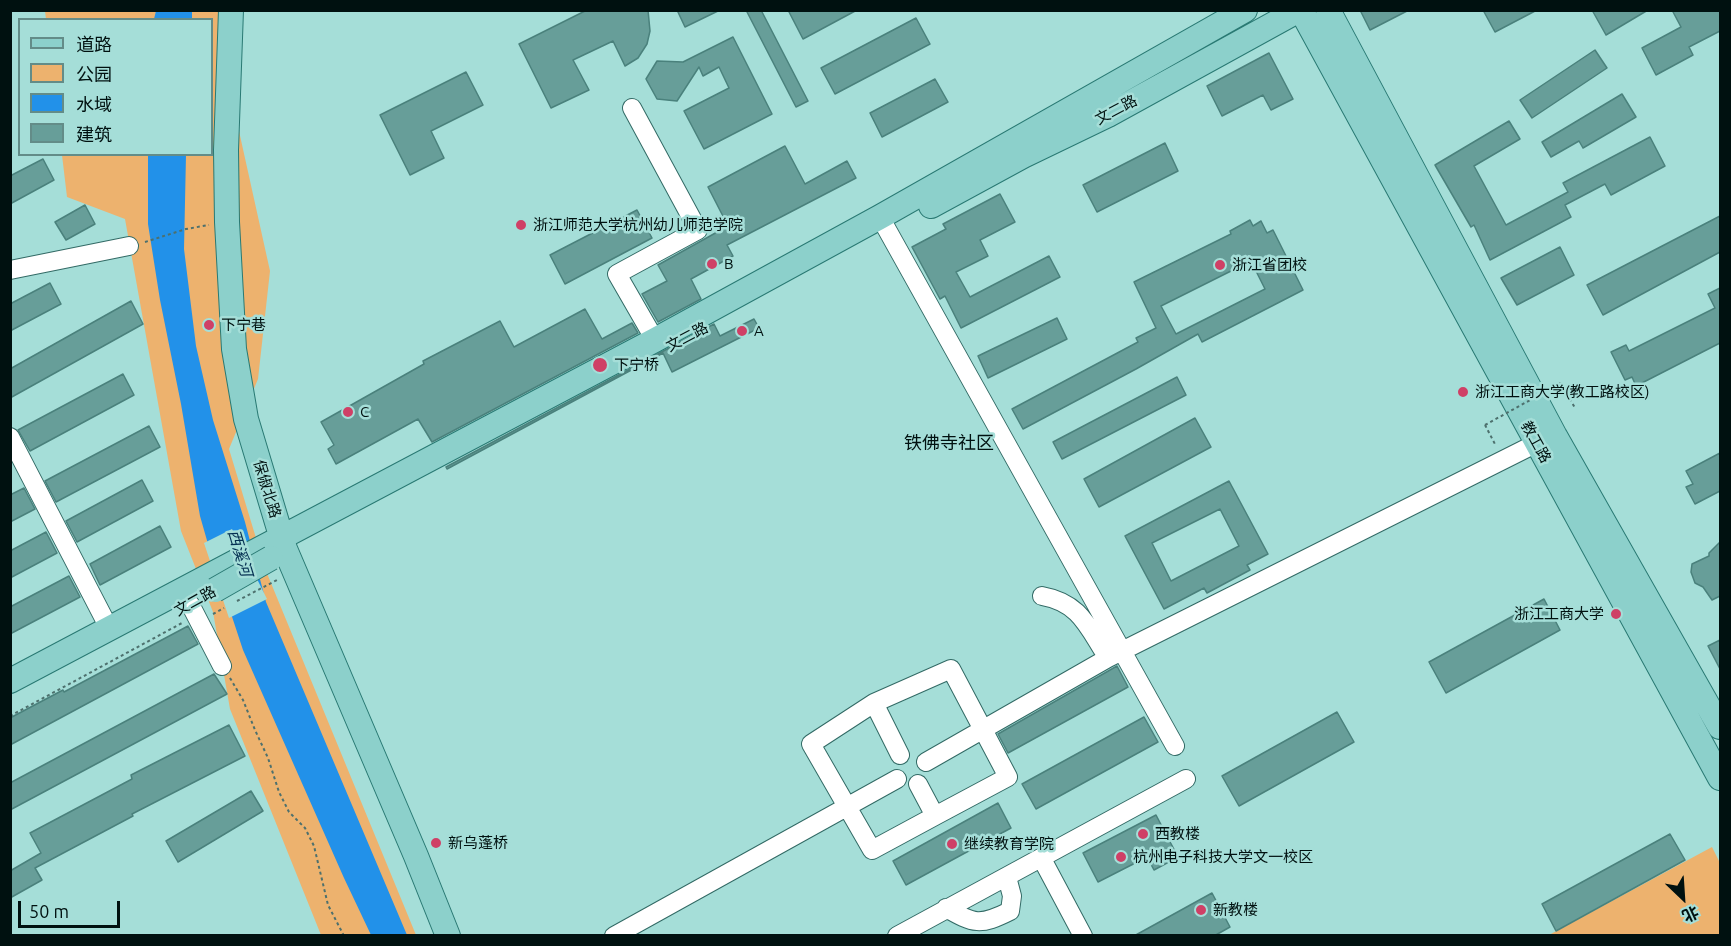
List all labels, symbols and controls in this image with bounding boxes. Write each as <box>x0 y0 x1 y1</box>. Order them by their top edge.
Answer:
legend <box>18 18 213 156</box>
text: 道路 <box>76 34 112 54</box>
text: 公园 <box>76 64 112 84</box>
street label: 文二路 <box>1092 91 1140 129</box>
text: 水域 <box>76 94 112 114</box>
text: 建筑 <box>76 124 112 144</box>
place label: 浙江师范大学杭州幼儿师范学院 <box>533 216 743 234</box>
marker: 浙江师范大学杭州幼儿师范学院 <box>514 218 528 232</box>
place label: B <box>724 255 734 273</box>
place label: 浙江省团校 <box>1232 256 1307 274</box>
marker: B <box>705 257 719 271</box>
marker: 浙江省团校 <box>1213 258 1227 272</box>
place label: 下宁巷 <box>221 316 266 334</box>
marker: 下宁巷 <box>202 318 216 332</box>
street label: 文二路 <box>663 318 711 356</box>
place label: A <box>754 322 764 340</box>
marker: A <box>735 324 749 338</box>
marker: 下宁桥 <box>591 356 609 374</box>
place label: 下宁桥 <box>614 356 659 374</box>
place label: 浙江工商大学(教工路校区) <box>1475 383 1649 401</box>
marker: 浙江工商大学(教工路校区) <box>1456 385 1470 399</box>
place label: C <box>360 403 369 421</box>
marker: C <box>341 405 355 419</box>
street label: 教工路 <box>1517 418 1555 466</box>
district label: 铁佛寺社区 <box>904 432 994 454</box>
street label: 保俶北路 <box>250 458 284 520</box>
water label: 西溪河 <box>224 527 256 579</box>
street label: 文二路 <box>171 582 219 620</box>
place label: 浙江工商大学 <box>1514 605 1604 623</box>
marker: 浙江工商大学 <box>1609 607 1623 621</box>
place label: 西教楼 <box>1155 825 1200 843</box>
marker: 西教楼 <box>1136 827 1150 841</box>
place label: 新乌蓬桥 <box>448 834 508 852</box>
place label: 继续教育学院 <box>964 835 1054 853</box>
marker: 新乌蓬桥 <box>429 836 443 850</box>
marker: 继续教育学院 <box>945 837 959 851</box>
place label: 杭州电子科技大学文一校区 <box>1133 848 1313 866</box>
marker: 杭州电子科技大学文一校区 <box>1114 850 1128 864</box>
north arrow <box>1653 868 1713 928</box>
scale bar <box>21 889 123 927</box>
text: 50 m <box>29 901 69 921</box>
place label: 新教楼 <box>1213 901 1258 919</box>
marker: 新教楼 <box>1194 903 1208 917</box>
text: 北 <box>1680 903 1702 926</box>

